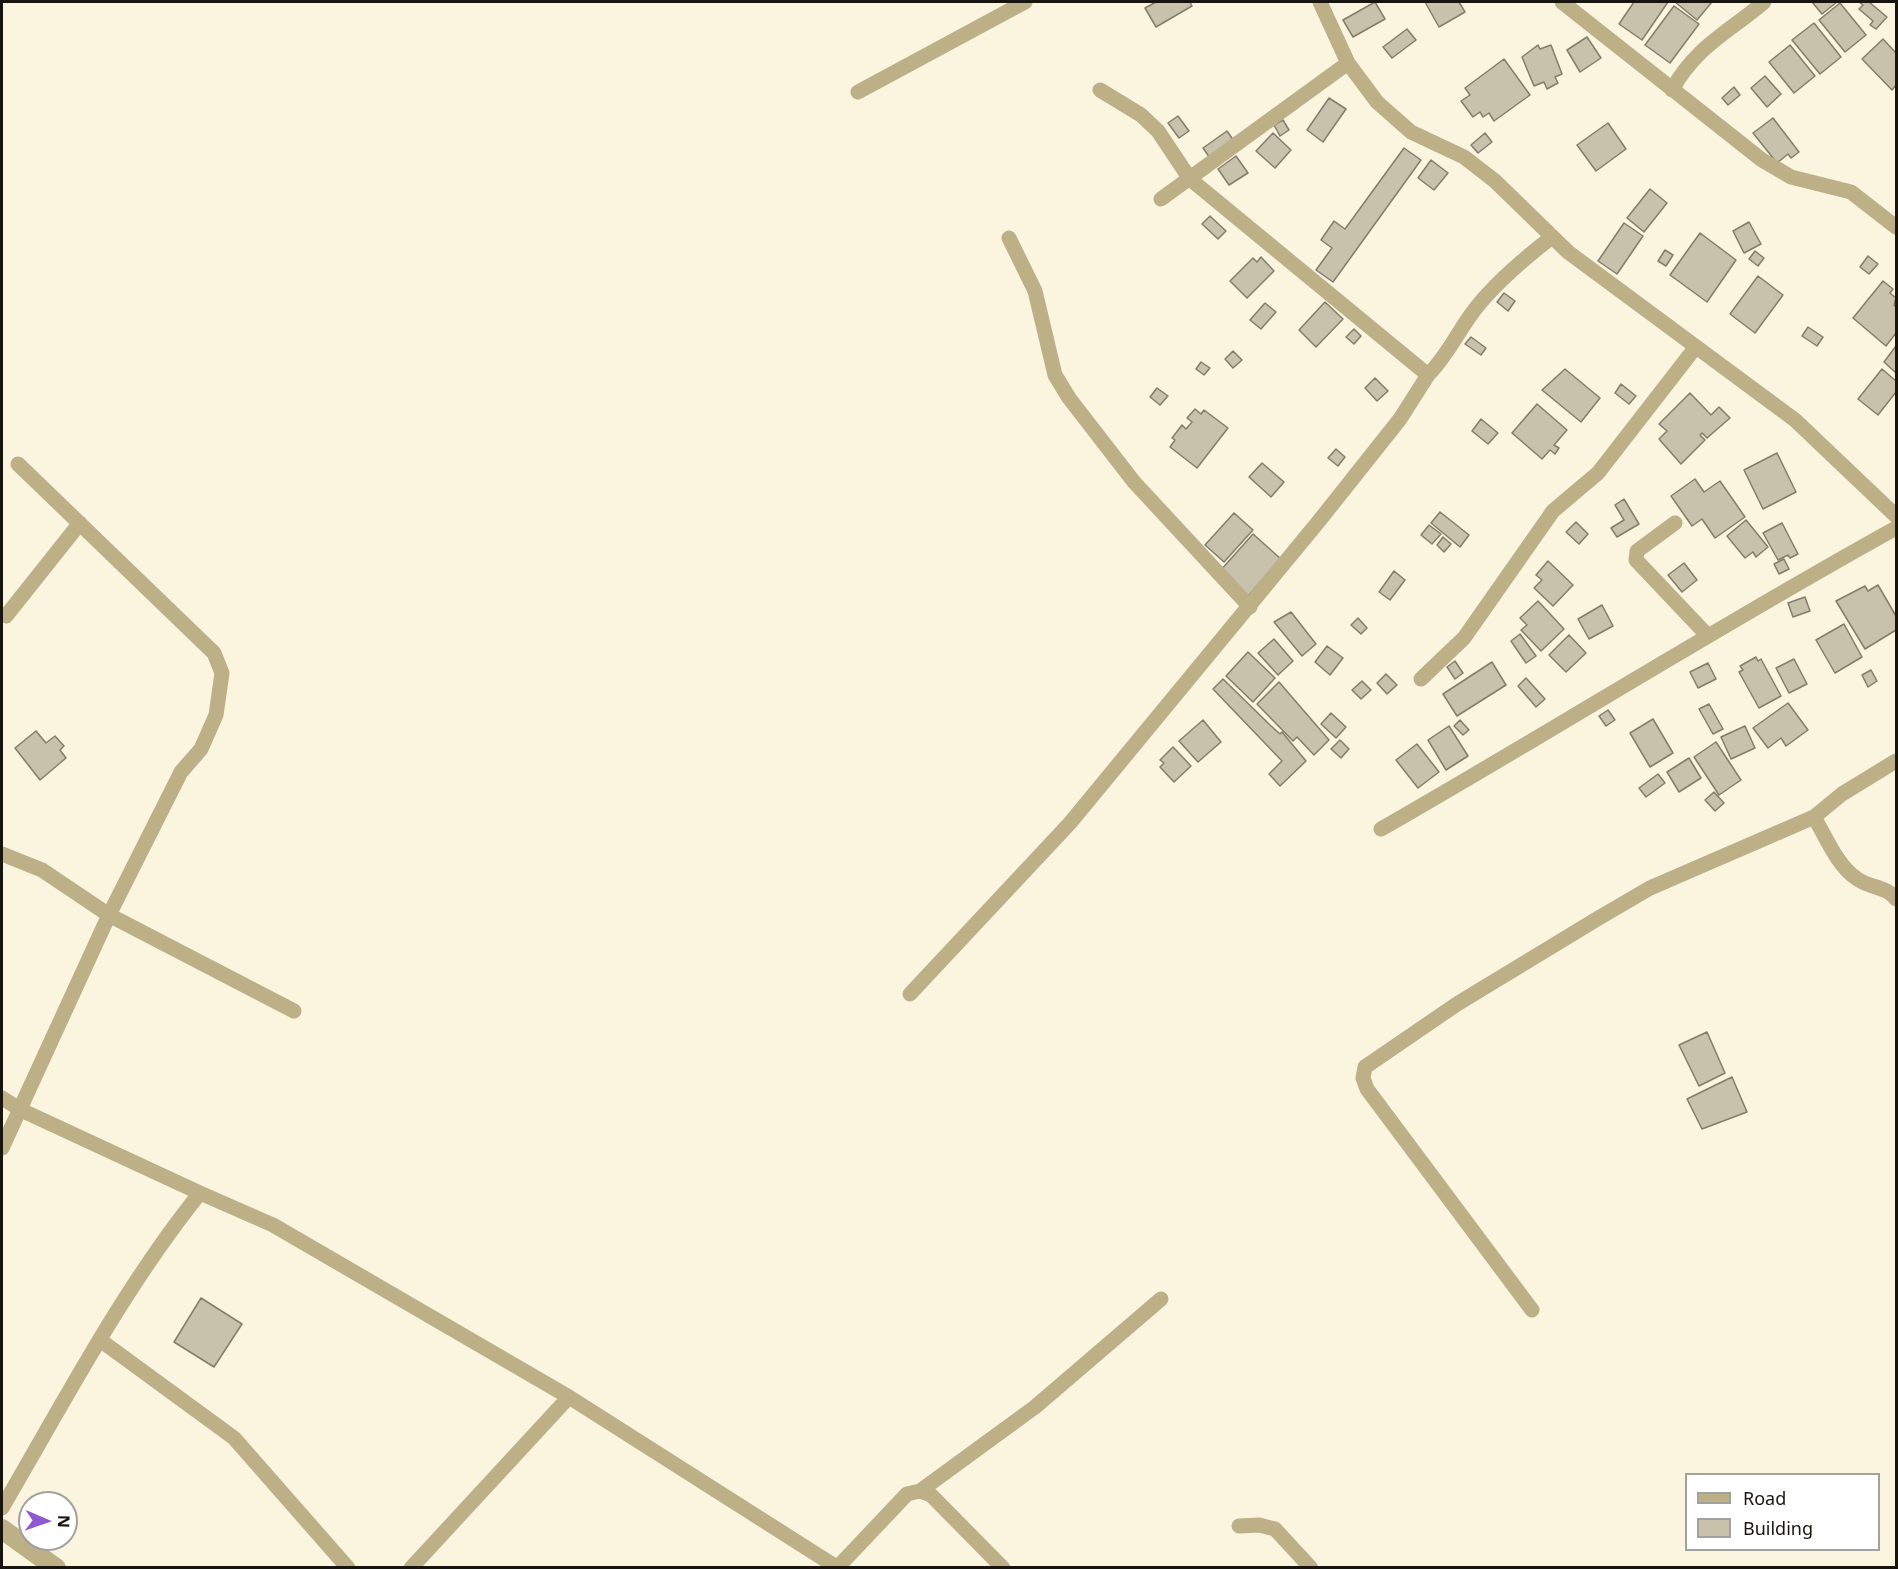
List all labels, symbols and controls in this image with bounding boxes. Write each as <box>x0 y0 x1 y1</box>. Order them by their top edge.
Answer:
legend <box>1685 1473 1880 1551</box>
text: Road <box>1743 1486 1786 1510</box>
north arrow <box>18 1491 78 1551</box>
text: N <box>53 1515 75 1528</box>
text: Building <box>1743 1516 1813 1540</box>

